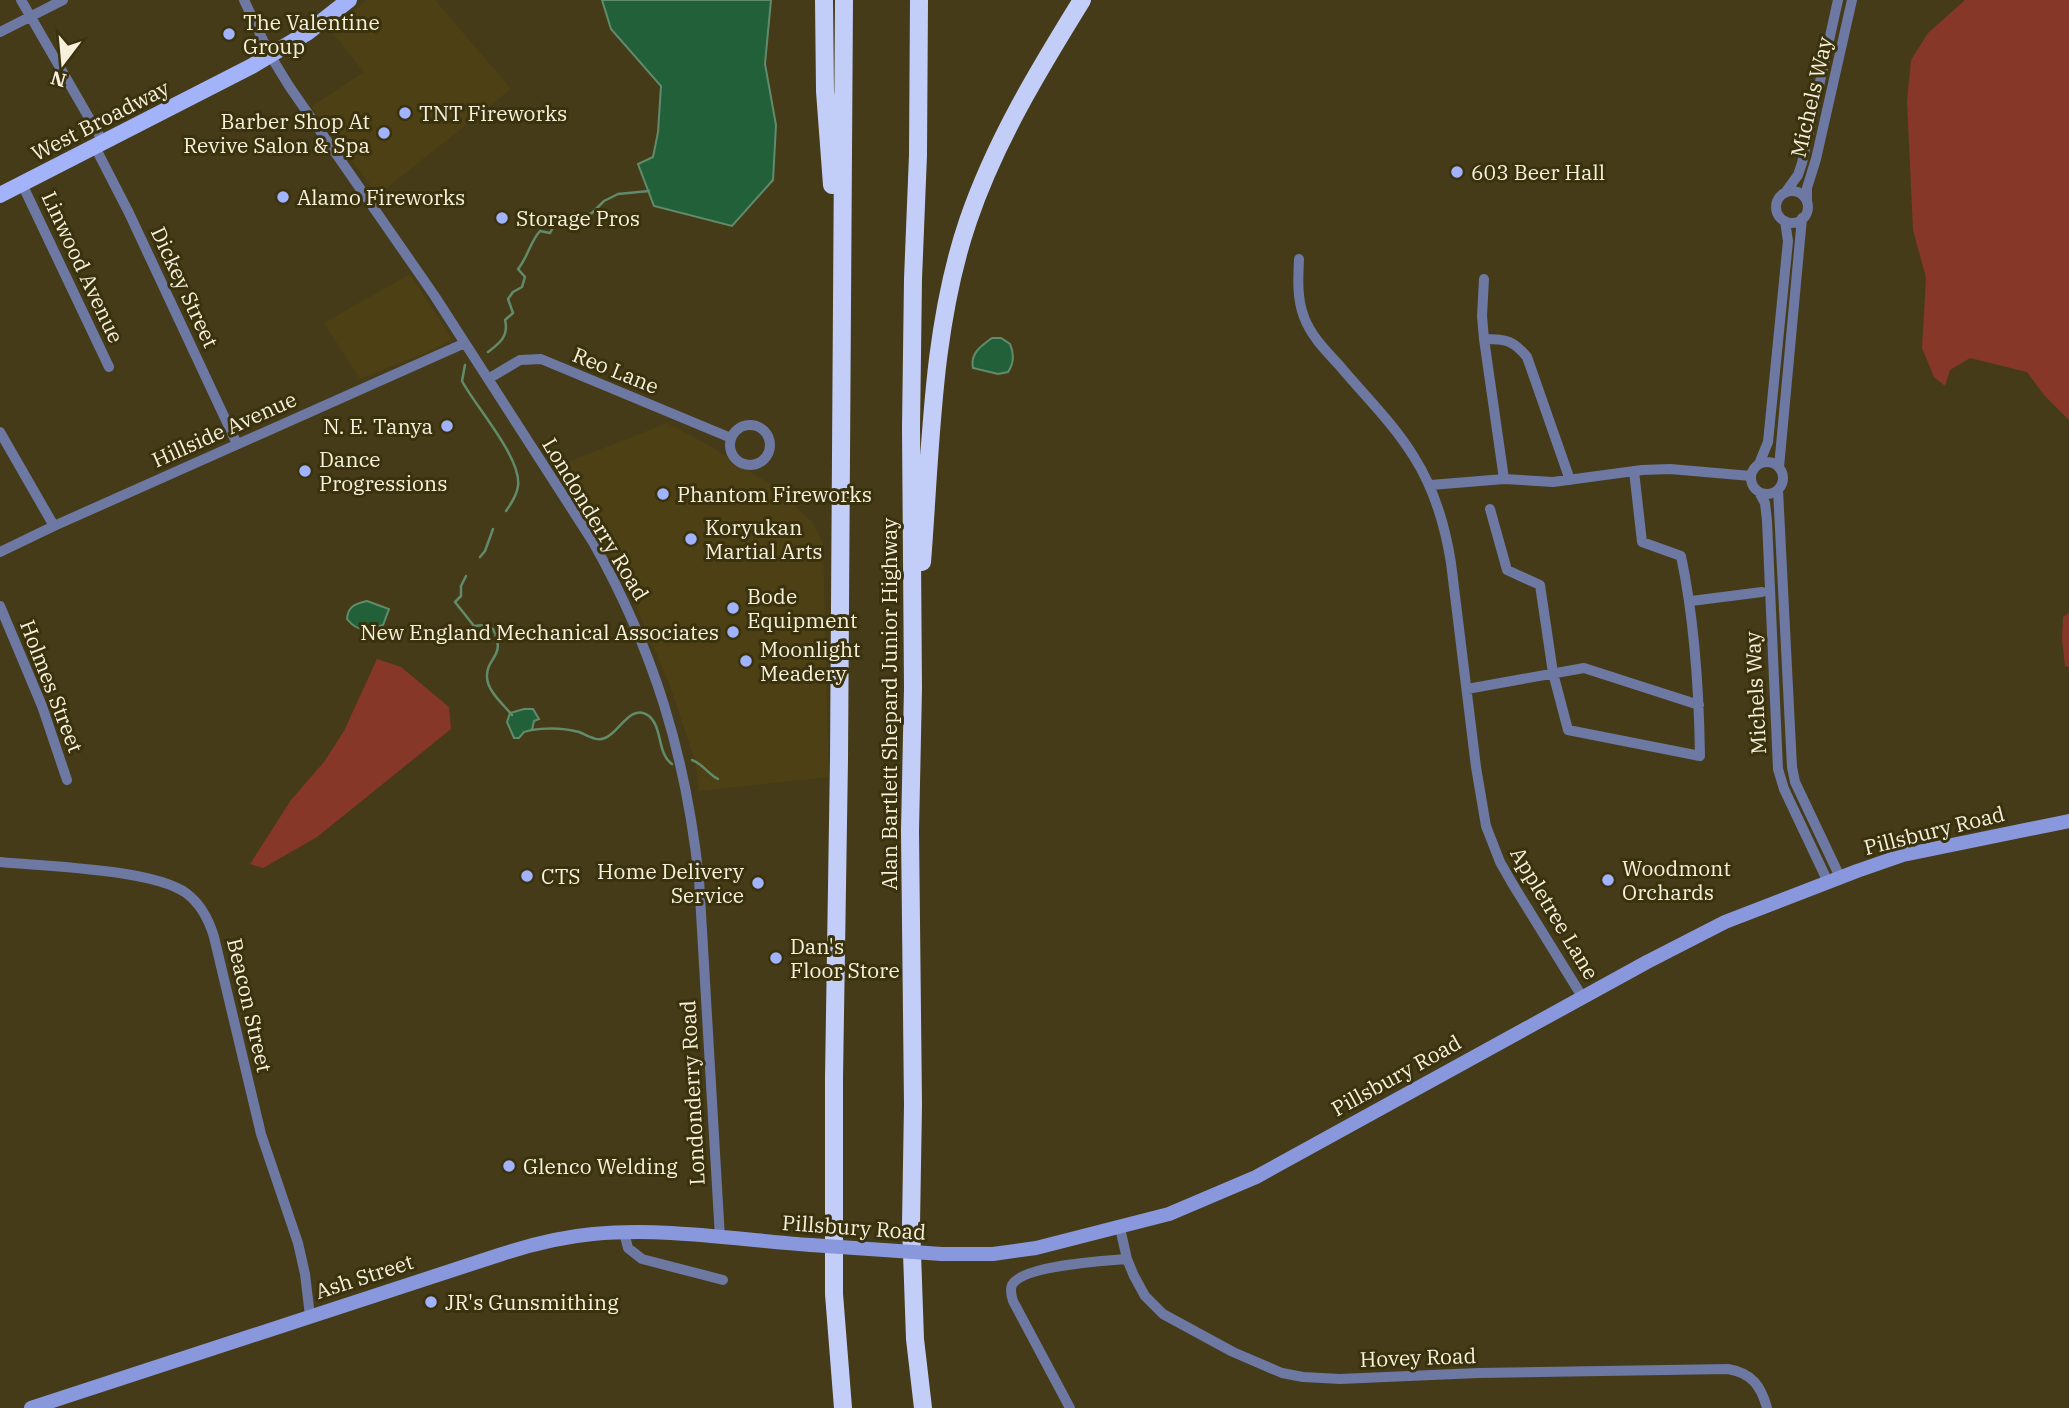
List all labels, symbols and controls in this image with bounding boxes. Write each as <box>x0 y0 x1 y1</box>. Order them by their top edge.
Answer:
place label: The Valentine Group <box>243 8 380 60</box>
marker: The Valentine Group <box>221 26 237 42</box>
north arrow <box>28 28 98 98</box>
street label: Michels Way <box>1784 33 1839 160</box>
text: N <box>48 66 69 93</box>
street label: West Broadway <box>26 73 174 167</box>
place label: TNT Fireworks <box>419 99 567 127</box>
marker: TNT Fireworks <box>397 105 413 121</box>
place label: Barber Shop At Revive Salon & Spa <box>183 107 370 159</box>
marker: Barber Shop At Revive Salon & Spa <box>376 125 392 141</box>
place label: 603 Beer Hall <box>1471 158 1605 186</box>
marker: 603 Beer Hall <box>1449 164 1465 180</box>
place label: Alamo Fireworks <box>297 183 465 211</box>
street label: Linwood Avenue <box>36 187 130 347</box>
marker: Alamo Fireworks <box>275 189 291 205</box>
place label: Storage Pros <box>516 204 640 232</box>
marker: Storage Pros <box>494 210 510 226</box>
street label: Dickey Street <box>145 222 225 352</box>
street label: Reo Lane <box>569 340 663 400</box>
street label: Hillside Avenue <box>147 385 301 473</box>
place label: N. E. Tanya <box>323 412 433 440</box>
marker: N. E. Tanya <box>439 418 455 434</box>
street label: Londonderry Road <box>536 432 656 606</box>
place label: Dance Progressions <box>319 445 448 497</box>
marker: Dance Progressions <box>297 463 313 479</box>
place label: Phantom Fireworks <box>677 480 872 508</box>
marker: Phantom Fireworks <box>655 486 671 502</box>
place label: Koryukan Martial Arts <box>705 513 823 565</box>
street label: Alan Bartlett Shepard Junior Highway <box>875 517 903 890</box>
marker: Koryukan Martial Arts <box>683 531 699 547</box>
place label: Bode Equipment <box>747 582 857 634</box>
marker: Bode Equipment <box>725 600 741 616</box>
street label: Holmes Street <box>14 616 90 756</box>
place label: New England Mechanical Associates <box>360 618 719 646</box>
marker: New England Mechanical Associates <box>725 624 741 640</box>
street label: Michels Way <box>1738 630 1772 755</box>
place label: Moonlight Meadery <box>760 635 861 687</box>
marker: Moonlight Meadery <box>738 653 754 669</box>
street label: Pillsbury Road <box>1861 799 2008 861</box>
street label: Appletree Lane <box>1504 841 1606 985</box>
place label: Woodmont Orchards <box>1622 854 1731 906</box>
place label: Home Delivery Service <box>597 857 745 909</box>
place label: CTS <box>541 862 581 890</box>
marker: CTS <box>519 868 535 884</box>
marker: Woodmont Orchards <box>1600 872 1616 888</box>
marker: Home Delivery Service <box>750 875 766 891</box>
place label: Dan's Floor Store <box>790 932 900 984</box>
street label: Beacon Street <box>221 935 279 1075</box>
marker: Dan's Floor Store <box>768 950 784 966</box>
street label: Londonderry Road <box>673 1000 711 1186</box>
street label: Pillsbury Road <box>1326 1028 1466 1122</box>
place label: Glenco Welding <box>523 1152 678 1180</box>
marker: Glenco Welding <box>501 1158 517 1174</box>
street label: Pillsbury Road <box>781 1208 927 1246</box>
street label: Ash Street <box>311 1247 417 1305</box>
place label: JR's Gunsmithing <box>445 1288 619 1316</box>
marker: JR's Gunsmithing <box>423 1294 439 1310</box>
street label: Hovey Road <box>1359 1341 1477 1373</box>

